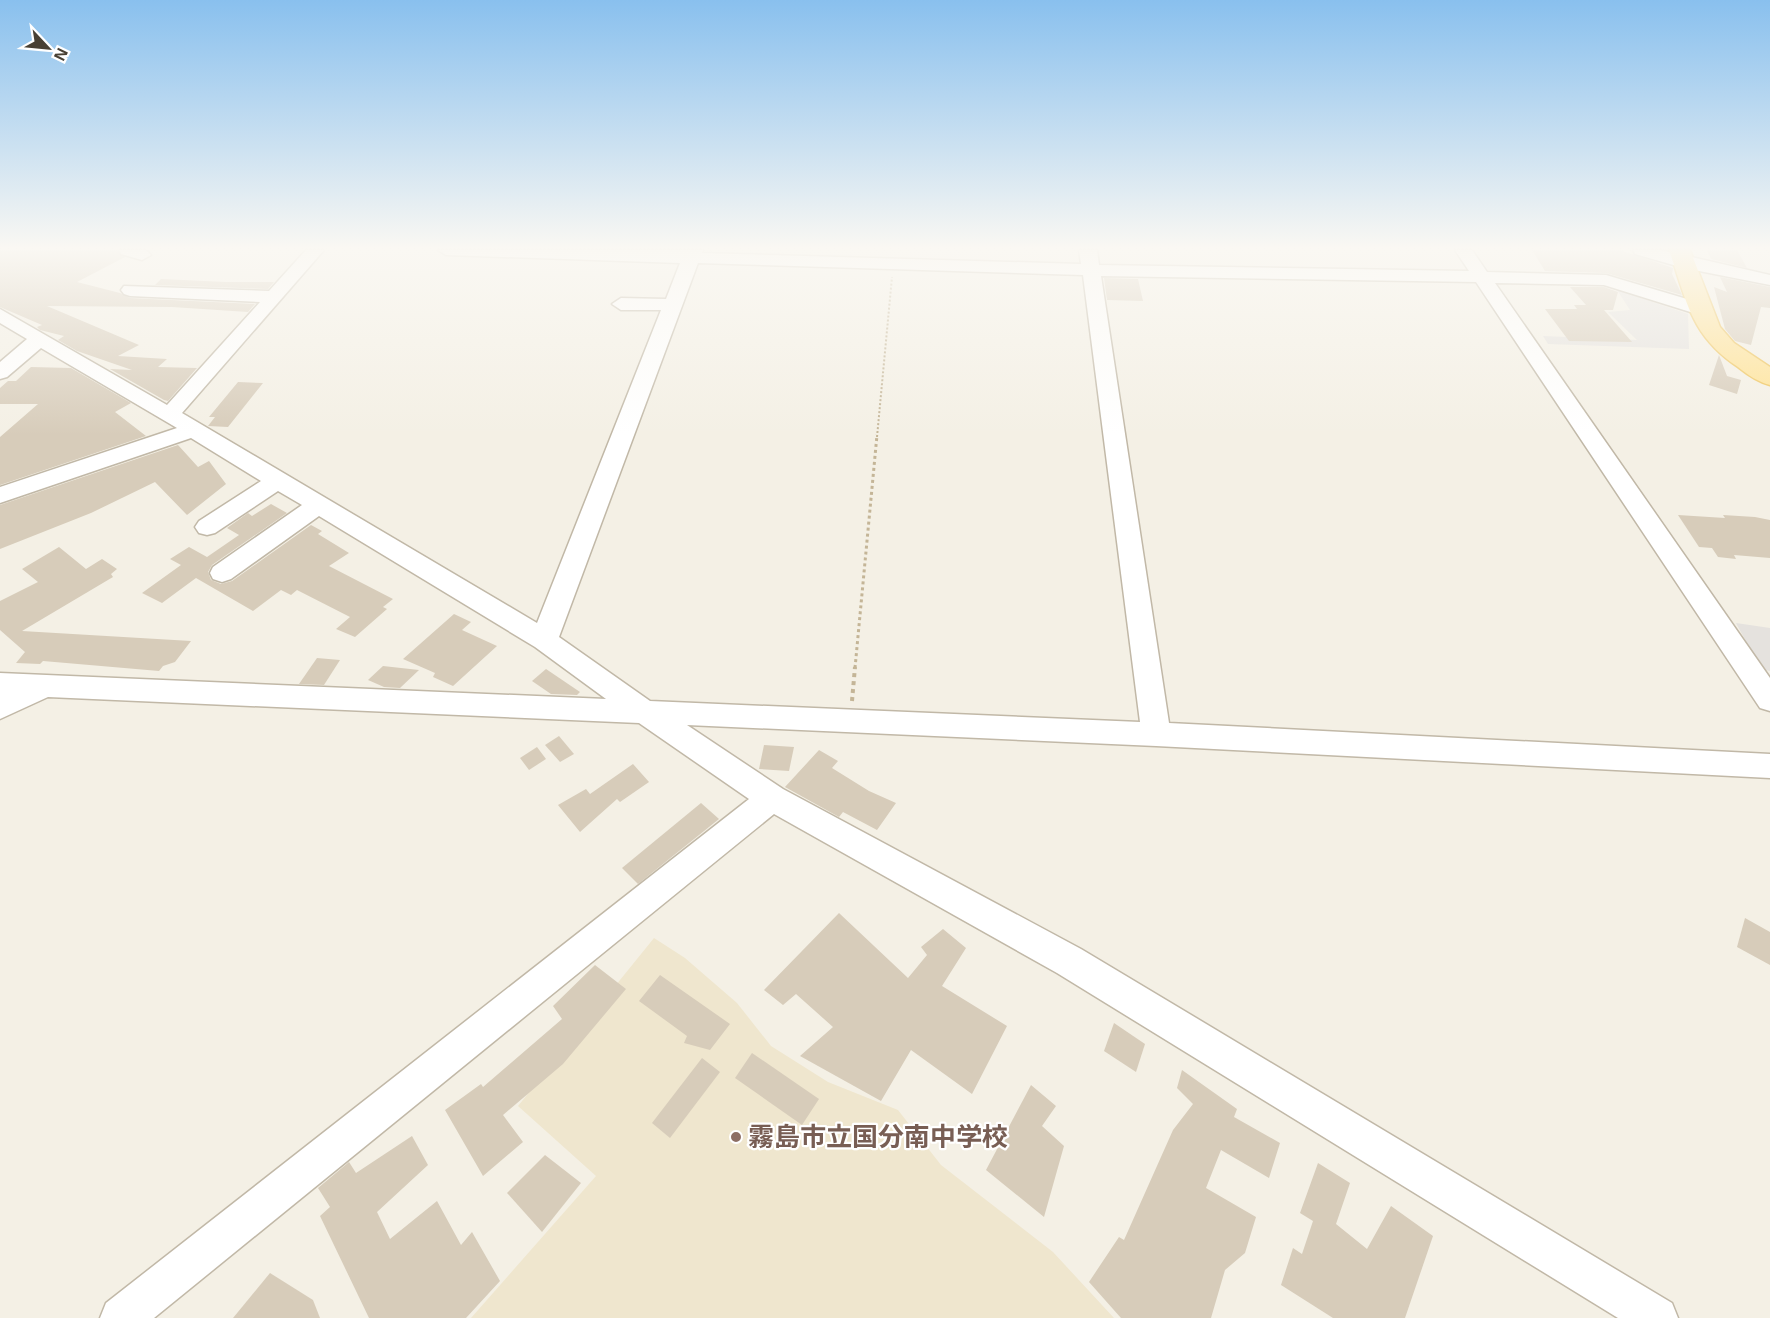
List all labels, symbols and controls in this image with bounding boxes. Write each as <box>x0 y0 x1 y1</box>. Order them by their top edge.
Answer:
north arrow <box>18 18 78 78</box>
text: N <box>51 45 71 63</box>
place label: 霧島市立国分南中学校 <box>748 1122 1008 1152</box>
marker: 霧島市立国分南中学校 <box>729 1130 743 1144</box>

